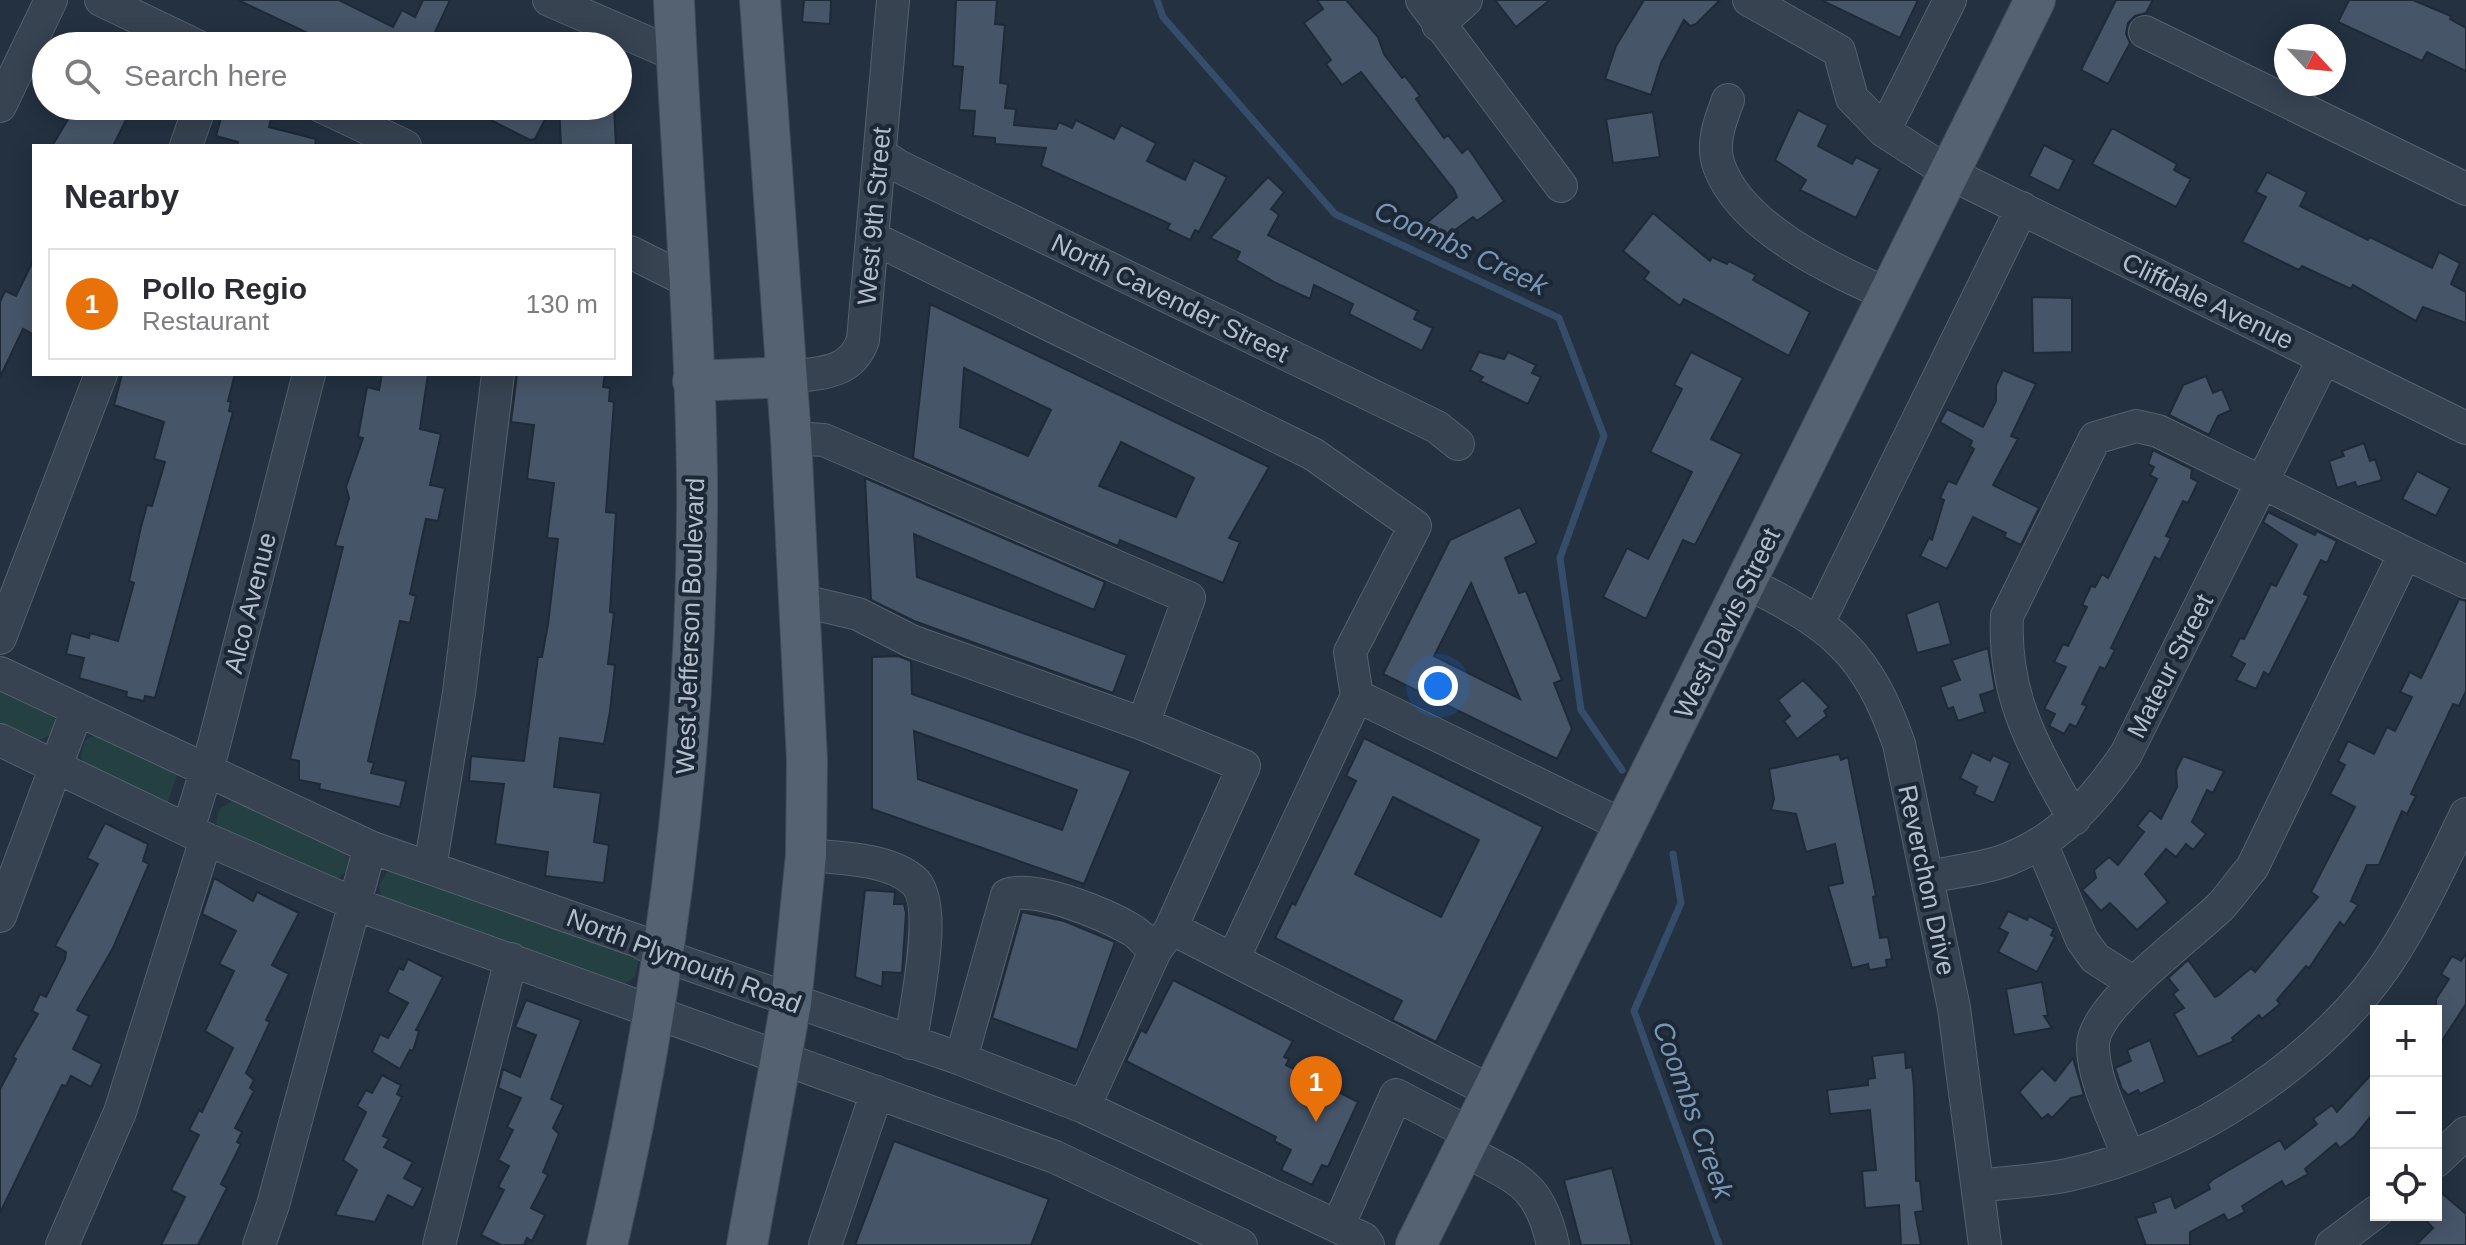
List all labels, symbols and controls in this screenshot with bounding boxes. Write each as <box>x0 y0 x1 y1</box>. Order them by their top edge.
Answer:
north arrow <box>2274 24 2346 96</box>
search box <box>32 32 632 120</box>
icon: search <box>60 54 104 98</box>
text: Search here <box>124 59 287 92</box>
street label: West 9th Street <box>851 125 897 306</box>
text: Nearby <box>64 177 179 215</box>
water label: Coombs Creek <box>1370 194 1554 302</box>
street label: North Cavender Street <box>1047 227 1294 369</box>
street label: Cliffdale Avenue <box>2117 247 2299 355</box>
text: Pollo Regio <box>142 272 307 305</box>
text: 1 <box>85 289 99 319</box>
text: 130 m <box>526 289 598 319</box>
text: Restaurant <box>142 306 269 336</box>
street label: West Jefferson Boulevard <box>670 477 710 775</box>
street label: West Davis Street <box>1668 522 1786 723</box>
street label: Alco Avenue <box>218 529 282 677</box>
street label: Mateur Street <box>2121 588 2219 743</box>
your location <box>1418 666 1458 706</box>
street label: Reverchon Drive <box>1892 782 1962 978</box>
street label: North Plymouth Road <box>563 902 805 1020</box>
map controls <box>2370 1005 2442 1221</box>
button: + <box>2370 1005 2442 1077</box>
water label: Coombs Creek <box>1647 1017 1740 1205</box>
pin: 1 <box>1290 1056 1342 1122</box>
button: − <box>2370 1077 2442 1149</box>
button: locate <box>2370 1149 2442 1221</box>

